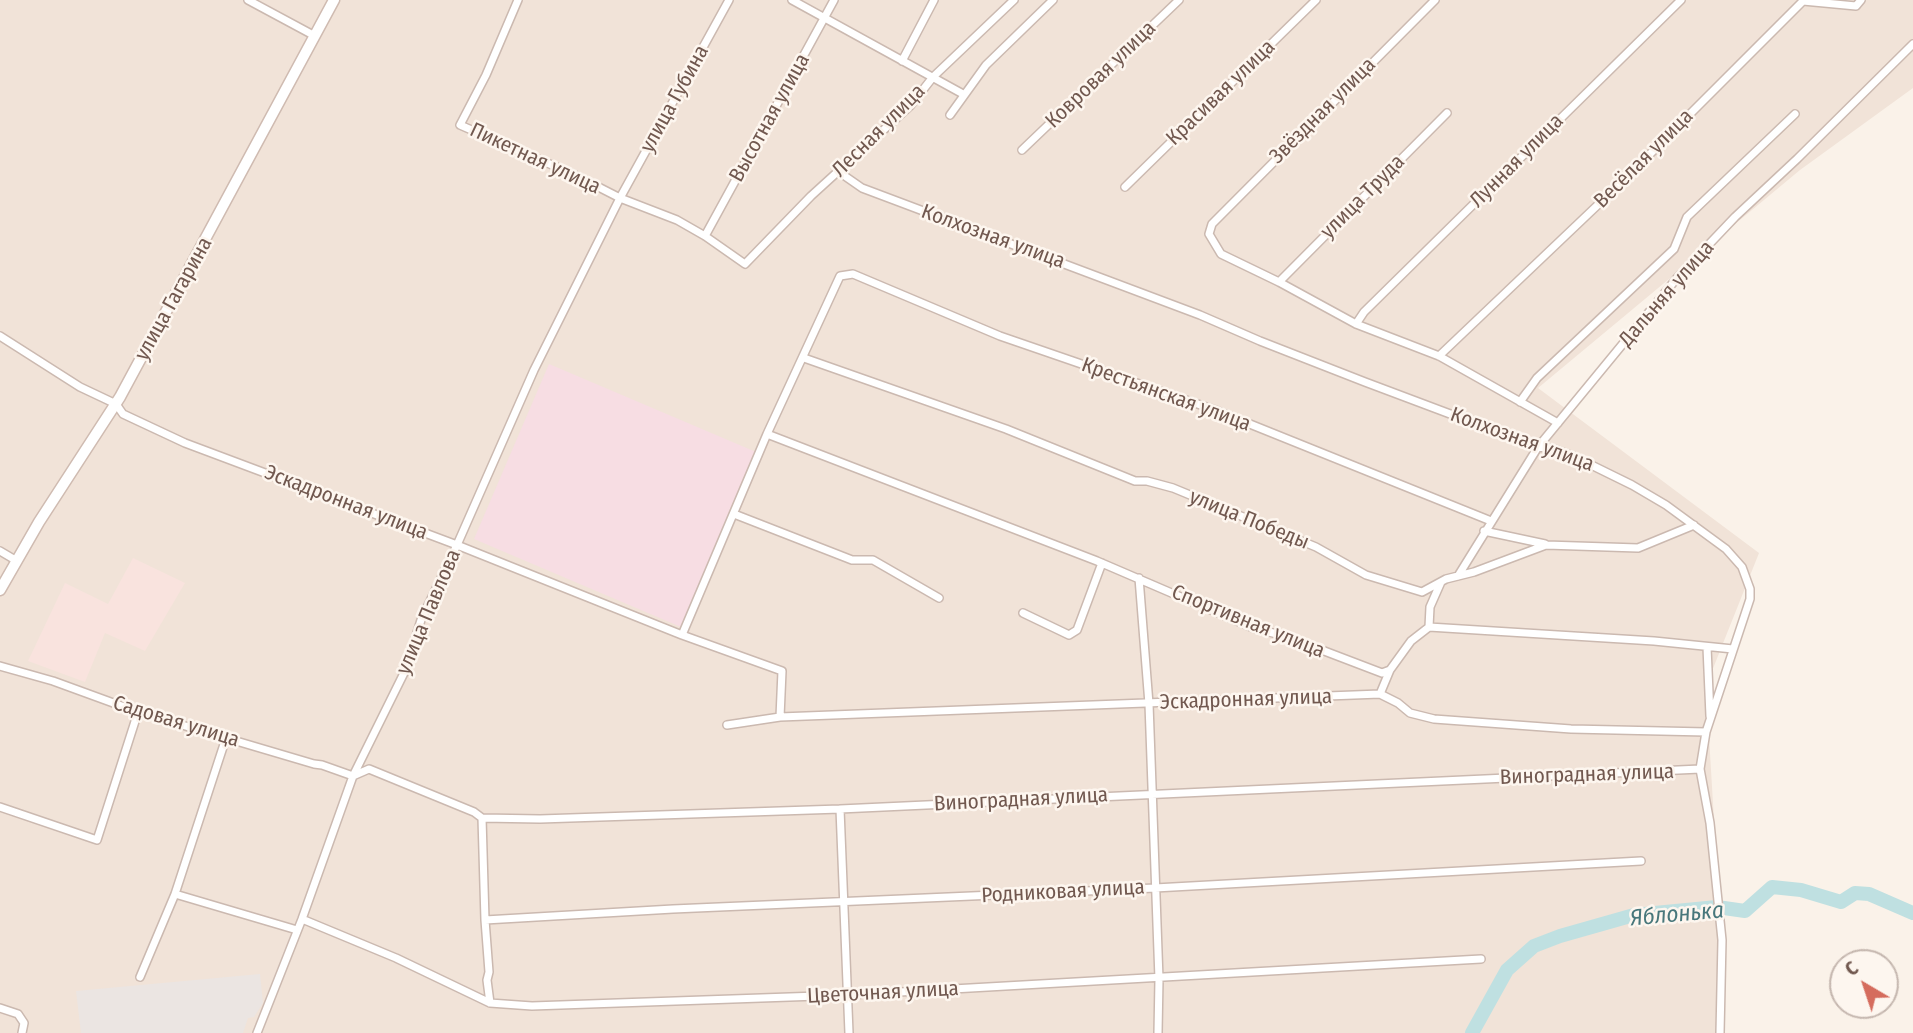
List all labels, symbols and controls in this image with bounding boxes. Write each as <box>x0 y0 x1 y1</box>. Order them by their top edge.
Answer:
street label: Ковровая улица <box>1041 16 1161 134</box>
street label: Красивая улица <box>1161 35 1281 151</box>
street label: улица Губина <box>635 41 715 157</box>
street label: Высотная улица <box>724 50 816 186</box>
street label: Звёздная улица <box>1265 53 1381 169</box>
street label: Лесная улица <box>827 79 931 183</box>
street label: Весёлая улица <box>1589 104 1699 214</box>
street label: Лунная улица <box>1465 109 1569 213</box>
street label: Пикетная улица <box>466 118 604 200</box>
street label: улица Труда <box>1316 150 1410 244</box>
street label: Колхозная улица <box>918 199 1068 275</box>
street label: улица Гагарина <box>130 233 218 365</box>
street label: Дальняя улица <box>1614 236 1720 352</box>
street label: Крестьянская улица <box>1078 353 1254 437</box>
street label: Колхозная улица <box>1447 402 1597 478</box>
street label: Эскадронная улица <box>261 460 431 546</box>
street label: улица Победы <box>1185 485 1313 555</box>
street label: улица Павлова <box>391 546 467 678</box>
street label: Спортивная улица <box>1168 580 1328 664</box>
street label: Эскадронная улица <box>1159 684 1333 716</box>
street label: Садовая улица <box>110 691 242 753</box>
street label: Виноградная улица <box>1499 759 1675 791</box>
street label: Виноградная улица <box>933 783 1109 817</box>
street label: Родниковая улица <box>981 875 1145 909</box>
water label: Яблонька <box>1629 897 1725 933</box>
north arrow <box>1829 949 1899 1019</box>
text: С <box>1841 957 1863 981</box>
street label: Цветочная улица <box>806 976 960 1010</box>

